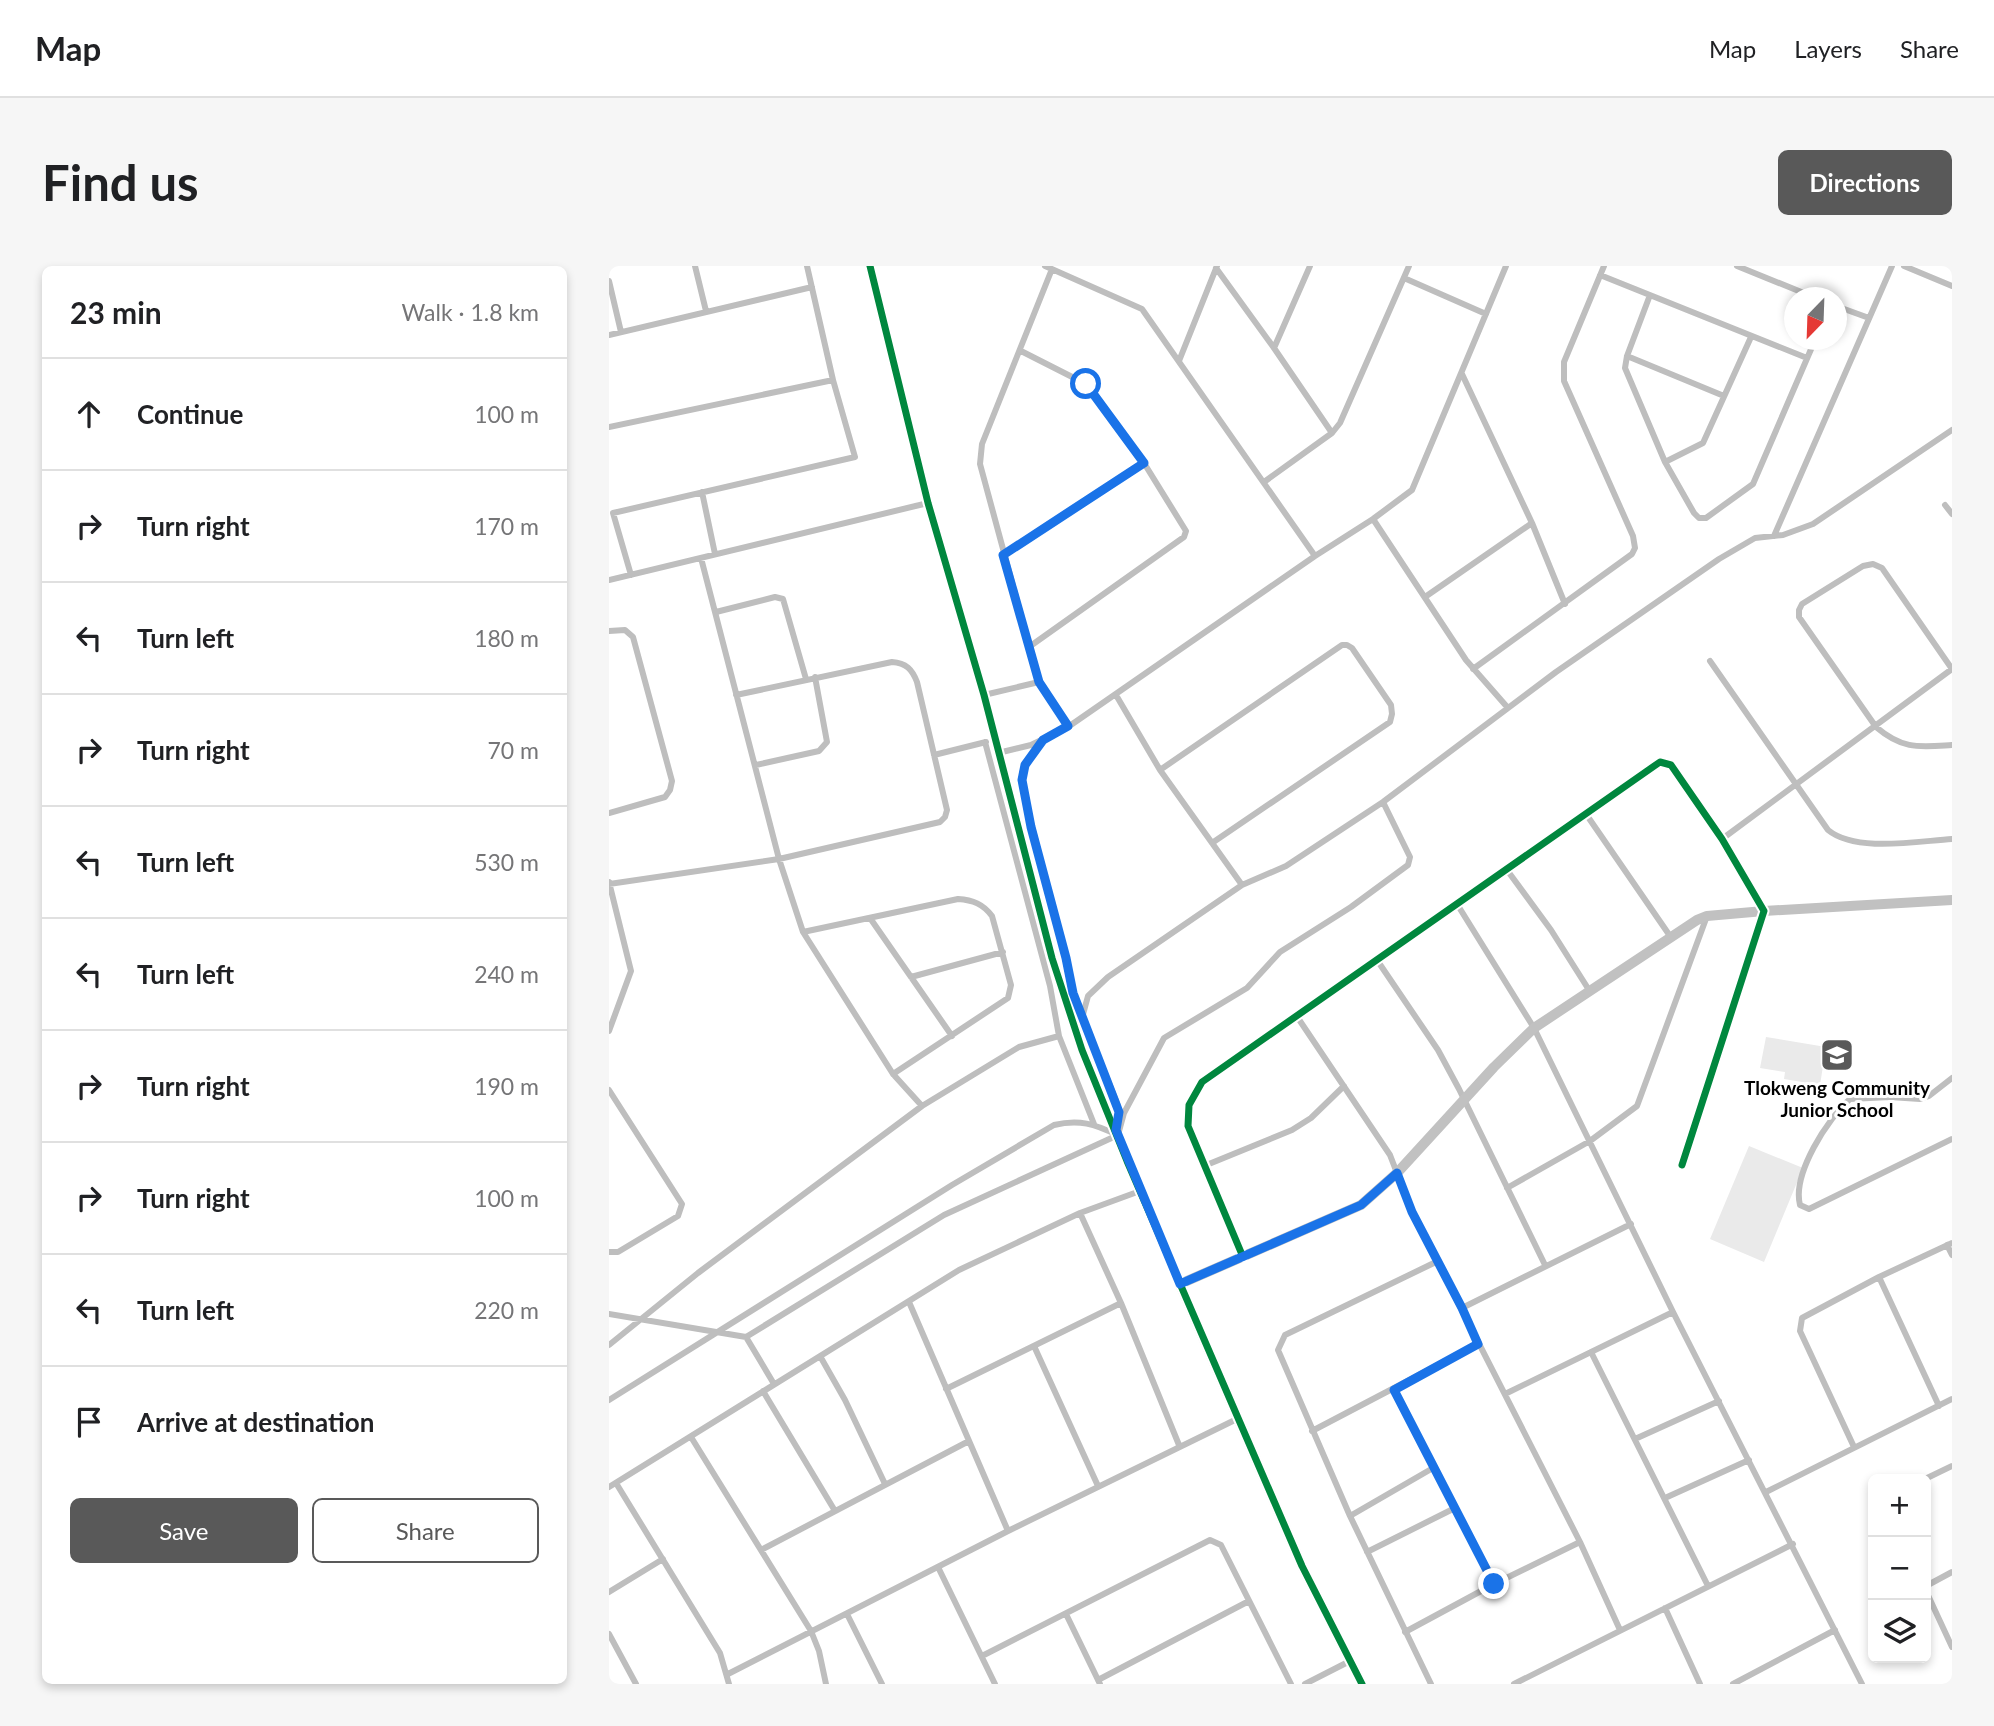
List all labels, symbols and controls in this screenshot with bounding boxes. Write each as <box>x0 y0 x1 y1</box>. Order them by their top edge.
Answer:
text: Map <box>35 28 101 68</box>
text: Map <box>1709 34 1756 63</box>
text: Layers <box>1794 34 1862 63</box>
text: Share <box>1900 34 1959 63</box>
button: Directions <box>1778 150 1952 215</box>
text: Find us <box>42 153 199 211</box>
north arrow <box>1784 287 1847 350</box>
text: 23 min <box>70 294 162 330</box>
text: Walk · 1.8 km <box>402 298 539 326</box>
route start <box>1070 368 1101 399</box>
icon: ahead <box>70 395 108 433</box>
text: Continue <box>137 398 243 430</box>
text: 100 m <box>474 400 539 428</box>
icon: right <box>70 507 108 545</box>
text: Turn right <box>137 510 250 542</box>
text: 170 m <box>474 512 539 540</box>
icon: left <box>70 619 108 657</box>
text: Turn left <box>137 622 234 654</box>
text: 180 m <box>474 624 539 652</box>
icon: right <box>70 731 108 769</box>
text: Turn right <box>137 734 250 766</box>
text: 70 m <box>488 736 539 764</box>
icon: left <box>70 843 108 881</box>
text: Turn left <box>137 846 234 878</box>
text: 530 m <box>474 848 539 876</box>
icon: left <box>70 955 108 993</box>
text: Turn left <box>137 958 234 990</box>
text: 240 m <box>474 960 539 988</box>
school or university icon: Tlokweng Community Junior School <box>1818 1036 1856 1074</box>
icon: right <box>70 1067 108 1105</box>
text: Turn right <box>137 1070 250 1102</box>
text: 190 m <box>474 1072 539 1100</box>
place label: Tlokweng Community Junior School <box>1744 1076 1931 1121</box>
icon: right <box>70 1179 108 1217</box>
text: Turn right <box>137 1182 250 1214</box>
text: 100 m <box>474 1184 539 1212</box>
icon: left <box>70 1291 108 1329</box>
text: Turn left <box>137 1294 234 1326</box>
text: 220 m <box>474 1296 539 1324</box>
icon: arrive <box>70 1403 108 1441</box>
text: Arrive at destination <box>137 1406 374 1438</box>
map controls <box>1868 1474 1931 1663</box>
button: + <box>1868 1474 1931 1537</box>
button: Save <box>70 1498 298 1563</box>
button: Share <box>312 1498 539 1563</box>
button: − <box>1868 1537 1931 1600</box>
route end <box>1478 1568 1509 1599</box>
button: layers <box>1868 1600 1931 1663</box>

